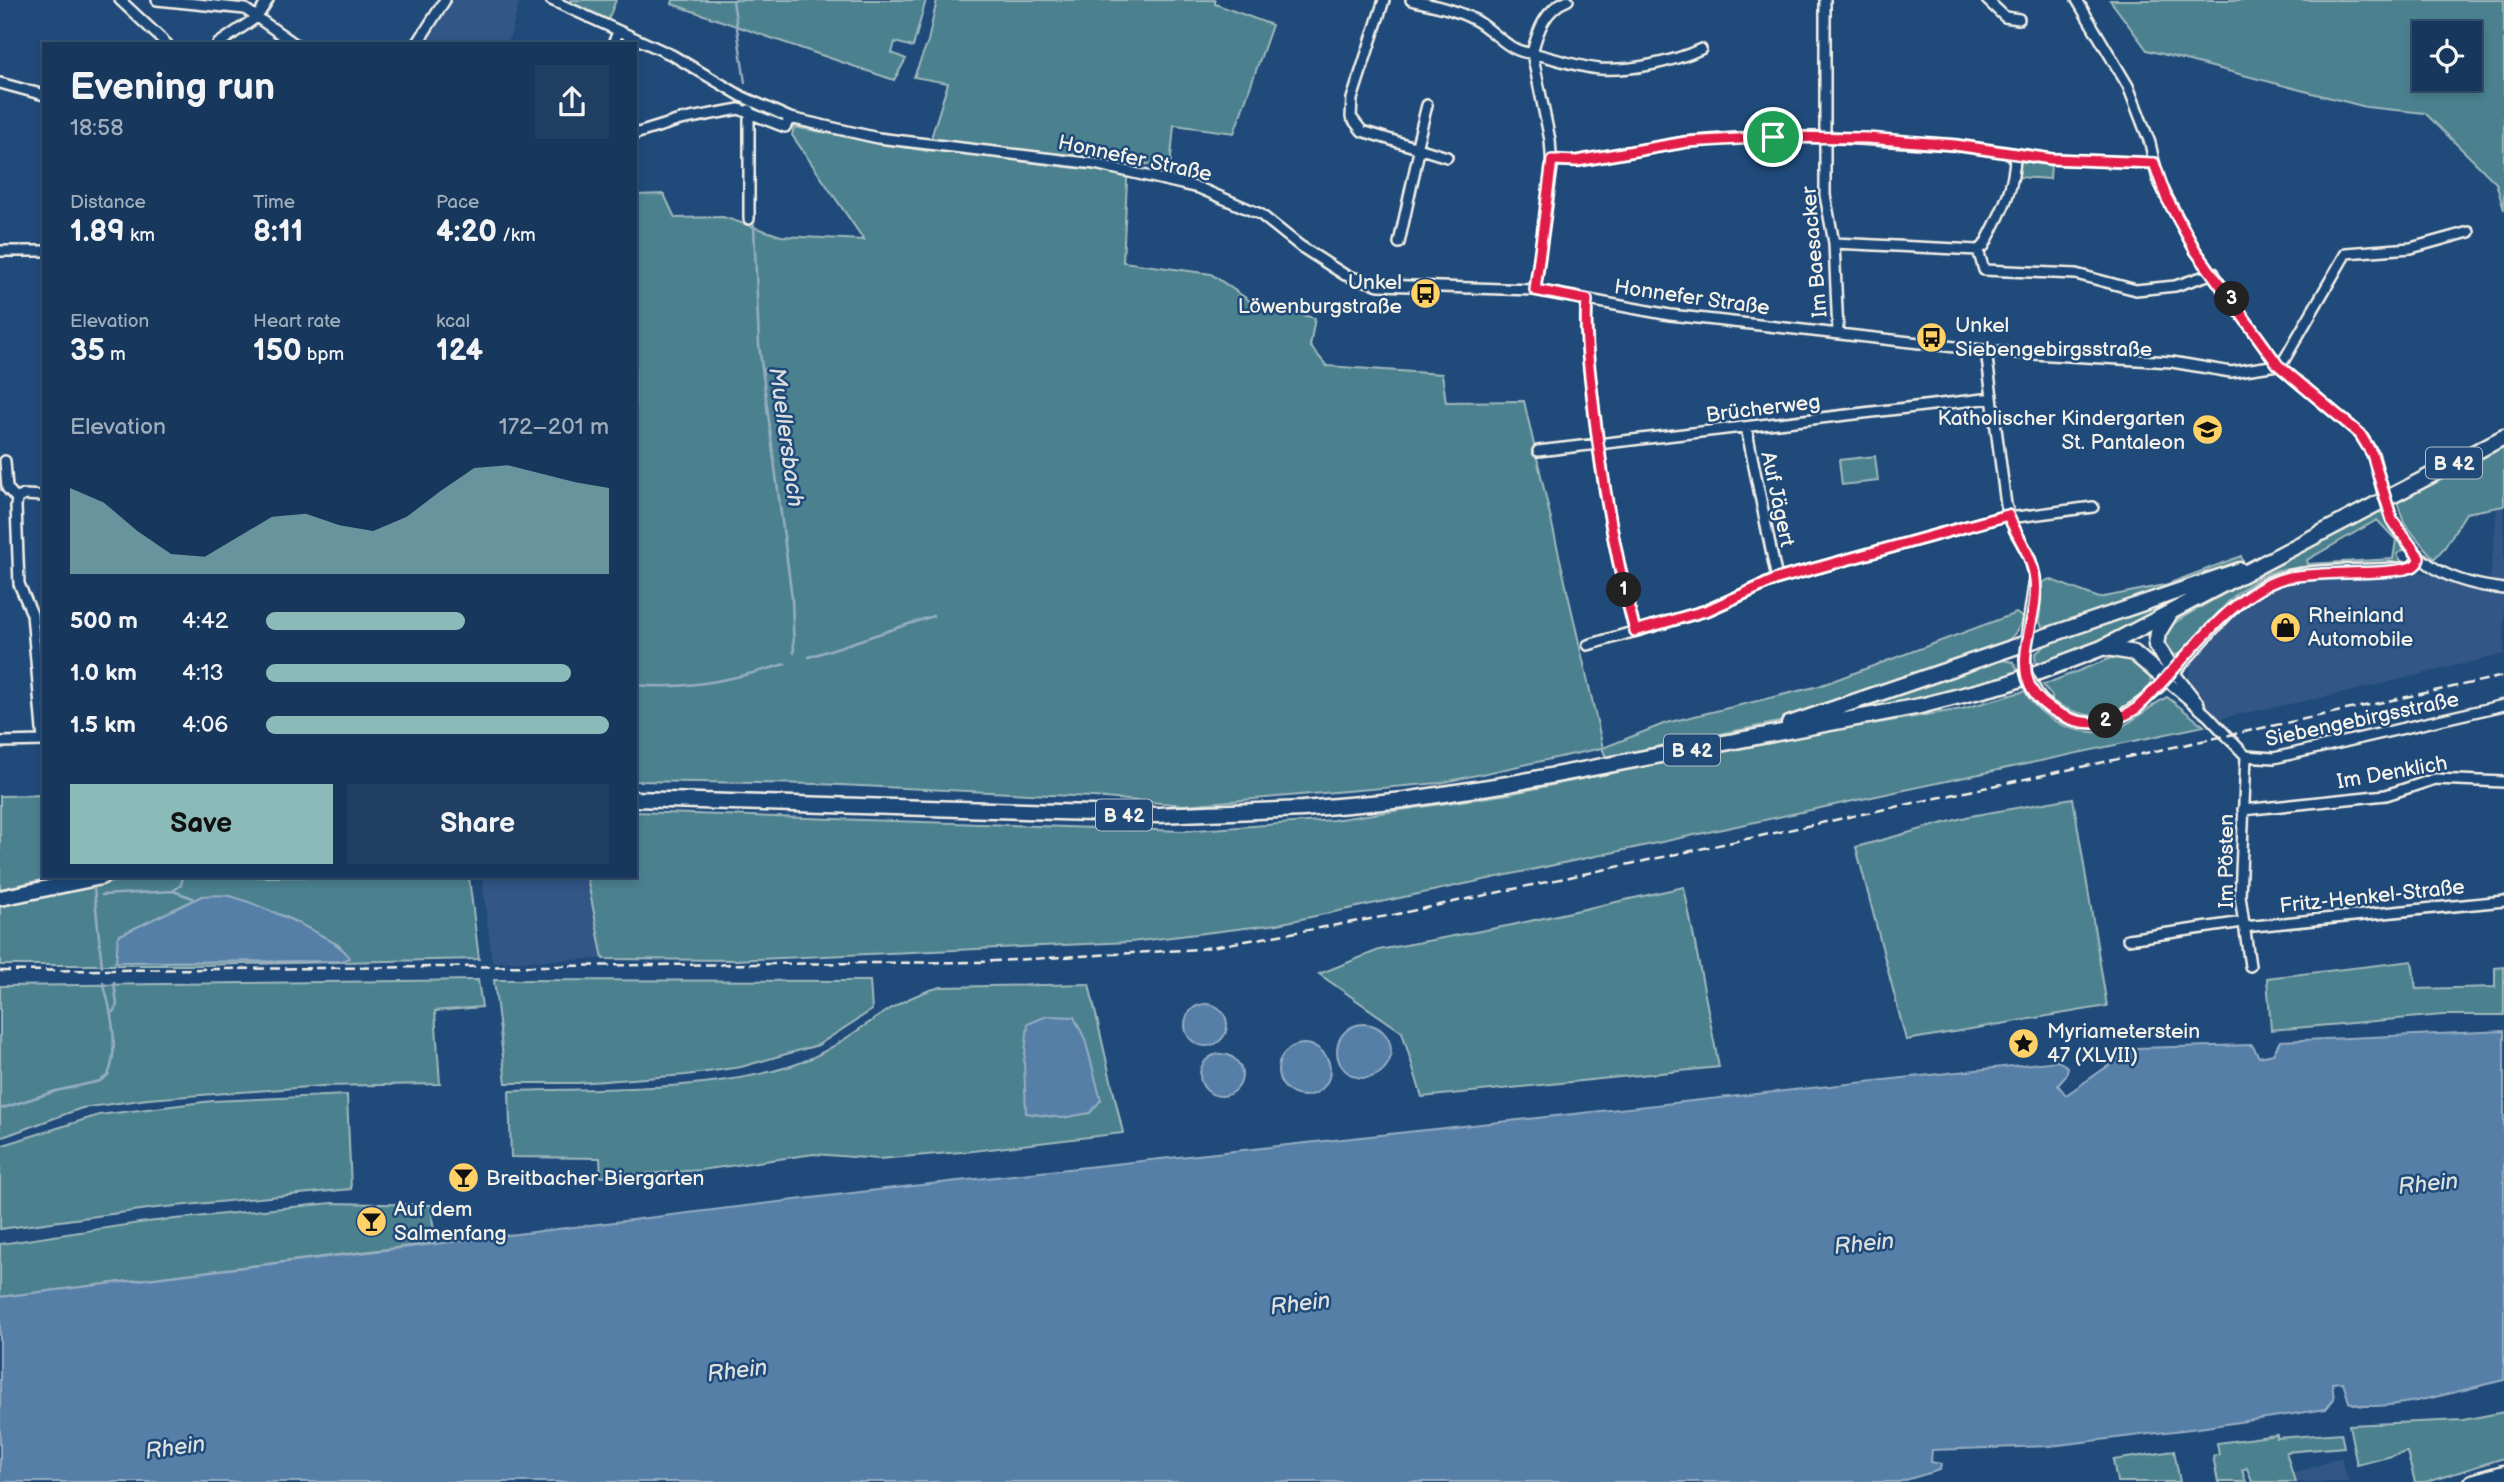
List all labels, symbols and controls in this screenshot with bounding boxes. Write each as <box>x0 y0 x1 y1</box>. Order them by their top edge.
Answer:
map controls <box>2412 21 2482 91</box>
button: locate <box>2412 21 2482 91</box>
text: Evening run <box>70 65 275 110</box>
button: share <box>535 65 609 139</box>
pin <box>1743 107 1803 167</box>
text: 18:58 <box>70 114 124 142</box>
icon: arrive <box>1754 118 1792 156</box>
street label: Honnefer Straße <box>1056 130 1214 187</box>
street label: Im Baesacker <box>1796 185 1833 319</box>
text: Distance <box>70 191 146 214</box>
text: Time <box>253 191 295 214</box>
text: Pace <box>436 191 479 214</box>
text: 1.89 <box>70 214 125 250</box>
text: 8:11 <box>253 214 304 250</box>
text: 4:20 <box>436 214 497 250</box>
text: km <box>125 224 155 247</box>
text: /km <box>497 224 536 247</box>
place label: Unkel Löwenburgstraße <box>1238 270 1402 319</box>
street label: Honnefer Straße <box>1613 274 1771 321</box>
bus stop icon: Unkel Löwenburgstraße <box>1408 277 1442 311</box>
pin: 3 <box>2214 282 2250 316</box>
text: 3 <box>2226 287 2237 310</box>
text: Elevation <box>70 310 149 333</box>
text: Heart rate <box>253 310 341 333</box>
text: kcal <box>436 310 470 333</box>
place label: Unkel Siebengebirgsstraße <box>1955 313 2152 362</box>
bus stop icon: Unkel Siebengebirgsstraße <box>1915 320 1949 354</box>
text: 35 <box>70 333 105 369</box>
text: 150 <box>253 333 302 369</box>
text: 124 <box>436 333 483 369</box>
text: m <box>105 343 126 366</box>
text: bpm <box>302 343 344 366</box>
water label: Muellersbach <box>762 366 810 509</box>
street label: Brücherweg <box>1704 389 1822 428</box>
place label: Katholischer Kindergarten St. Pantaleon <box>1937 406 2185 455</box>
text: Elevation <box>70 413 166 441</box>
text: 172–201 m <box>499 413 609 441</box>
school or university icon: Katholischer Kindergarten St. Pantaleon <box>2191 413 2225 447</box>
road number: B 42 <box>2426 447 2482 478</box>
street label: Auf Jägert <box>1755 449 1800 550</box>
pin: 1 <box>1606 572 1642 608</box>
text: 1 <box>1620 578 1628 601</box>
place label: Rheinland Automobile <box>2308 603 2413 652</box>
text: 500 m <box>70 607 138 635</box>
text: 4:42 <box>182 607 228 635</box>
shop icon: Rheinland Automobile <box>2268 610 2302 644</box>
text: 1.0 km <box>70 659 137 687</box>
text: 4:13 <box>182 659 224 687</box>
street label: Siebengebirgsstraße <box>2263 687 2461 752</box>
pin: 2 <box>2088 704 2124 738</box>
text: 2 <box>2100 709 2111 732</box>
text: 1.5 km <box>70 711 136 739</box>
text: 4:06 <box>182 711 228 739</box>
road number: B 42 <box>1664 734 1720 765</box>
street label: Im Denklich <box>2335 750 2449 794</box>
button: Save <box>70 784 333 864</box>
button: Share <box>347 784 609 864</box>
road number: B 42 <box>1096 800 1152 830</box>
street label: Im Pösten <box>2214 814 2239 908</box>
street label: Fritz-Henkel-Straße <box>2278 874 2466 919</box>
place label: Myriameterstein 47 (XLVII) <box>2047 1019 2200 1068</box>
place icon: Myriameterstein 47 (XLVII) <box>2007 1026 2041 1060</box>
bar icon: Breitbacher Biergarten <box>446 1161 480 1195</box>
place label: Breitbacher Biergarten <box>486 1166 704 1191</box>
water label: Rhein <box>2397 1167 2460 1201</box>
place label: Auf dem Salmenfang <box>394 1197 507 1246</box>
bar icon: Auf dem Salmenfang <box>354 1204 388 1238</box>
water label: Rhein <box>1833 1227 1896 1261</box>
water label: Rhein <box>1268 1286 1332 1322</box>
water label: Rhein <box>705 1353 769 1389</box>
water label: Rhein <box>143 1430 207 1466</box>

